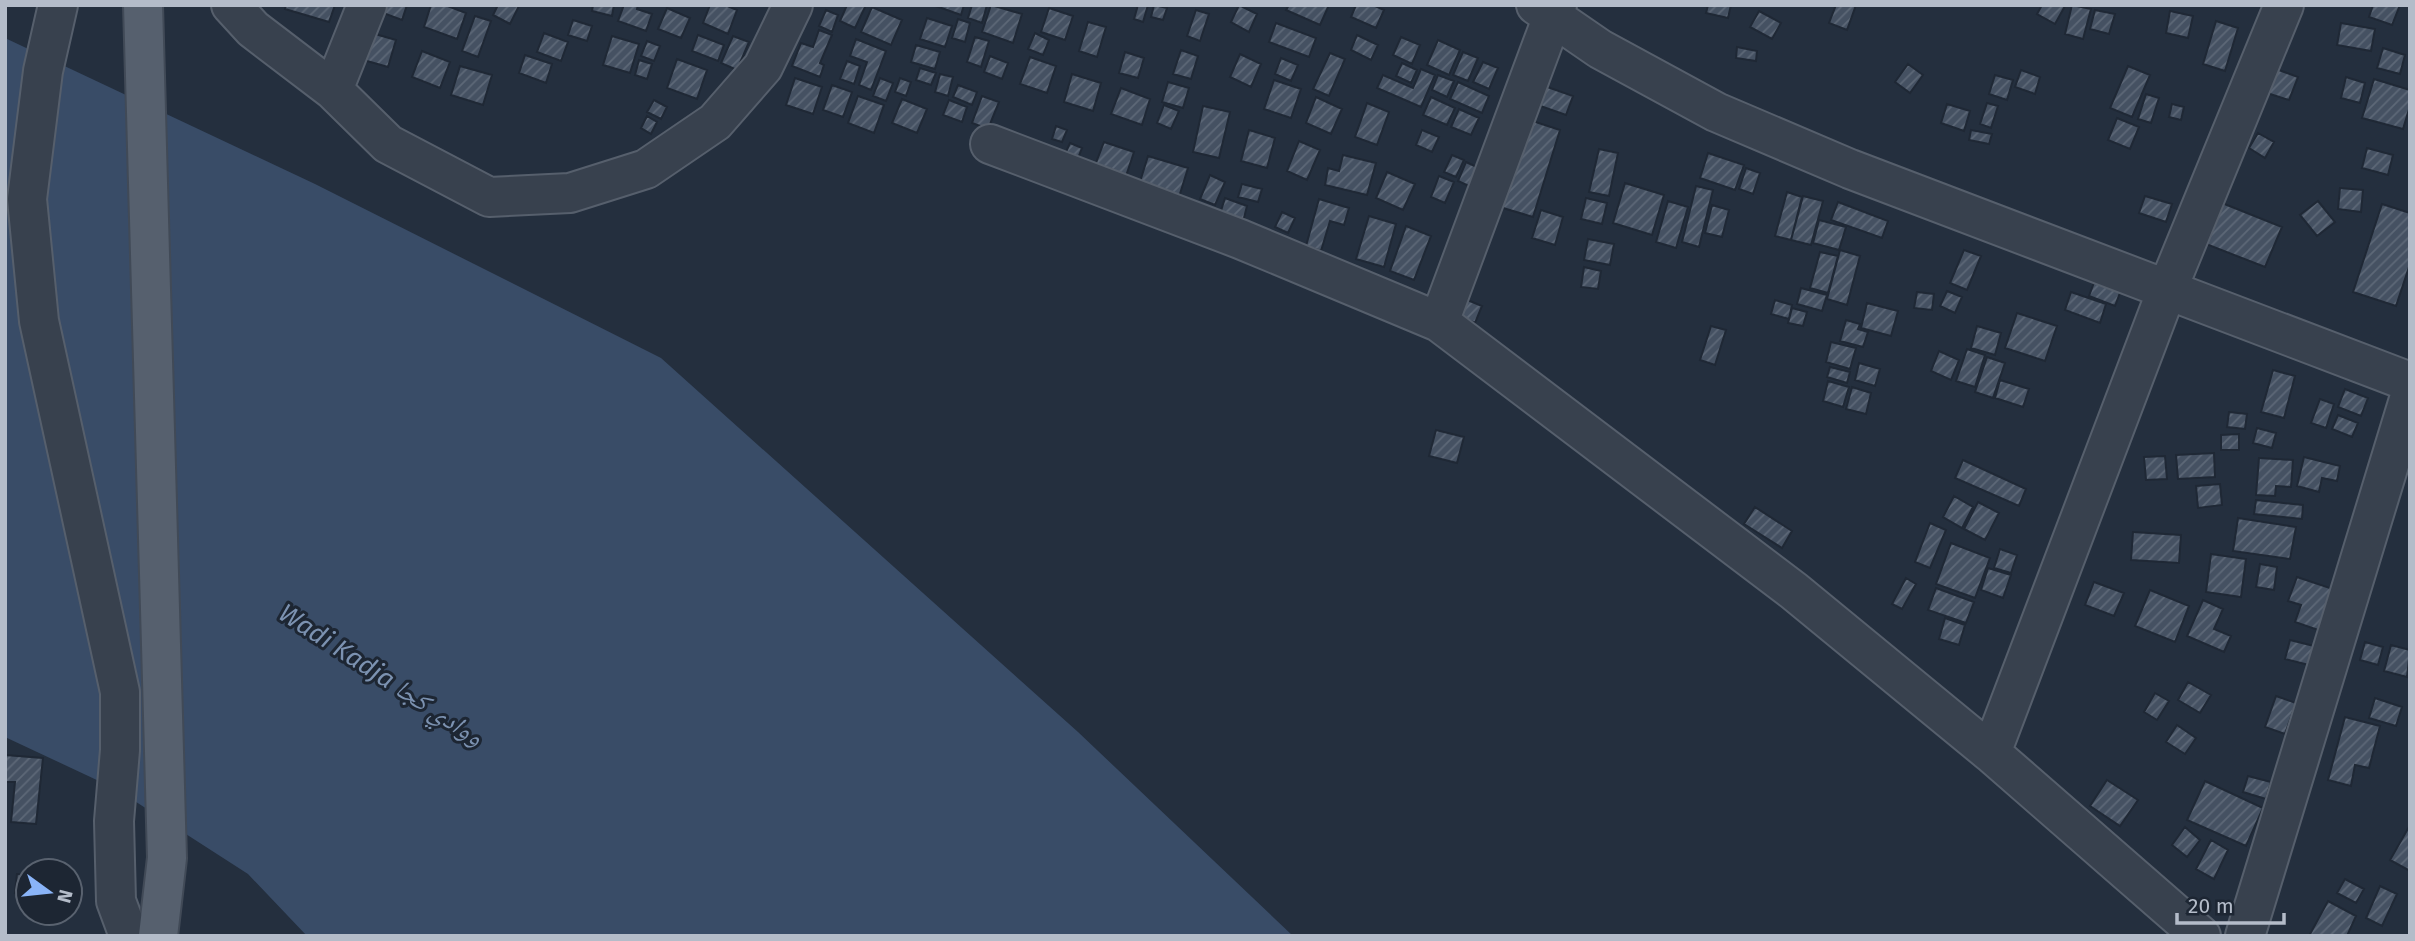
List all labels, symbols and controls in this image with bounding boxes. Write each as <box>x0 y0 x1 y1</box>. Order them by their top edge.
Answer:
water label: Wadi Kadja ووادي كجا <box>270 597 489 757</box>
north arrow <box>14 857 84 927</box>
scale bar <box>2177 881 2284 925</box>
text: N <box>52 887 78 905</box>
text: 20 m <box>2188 893 2234 919</box>

